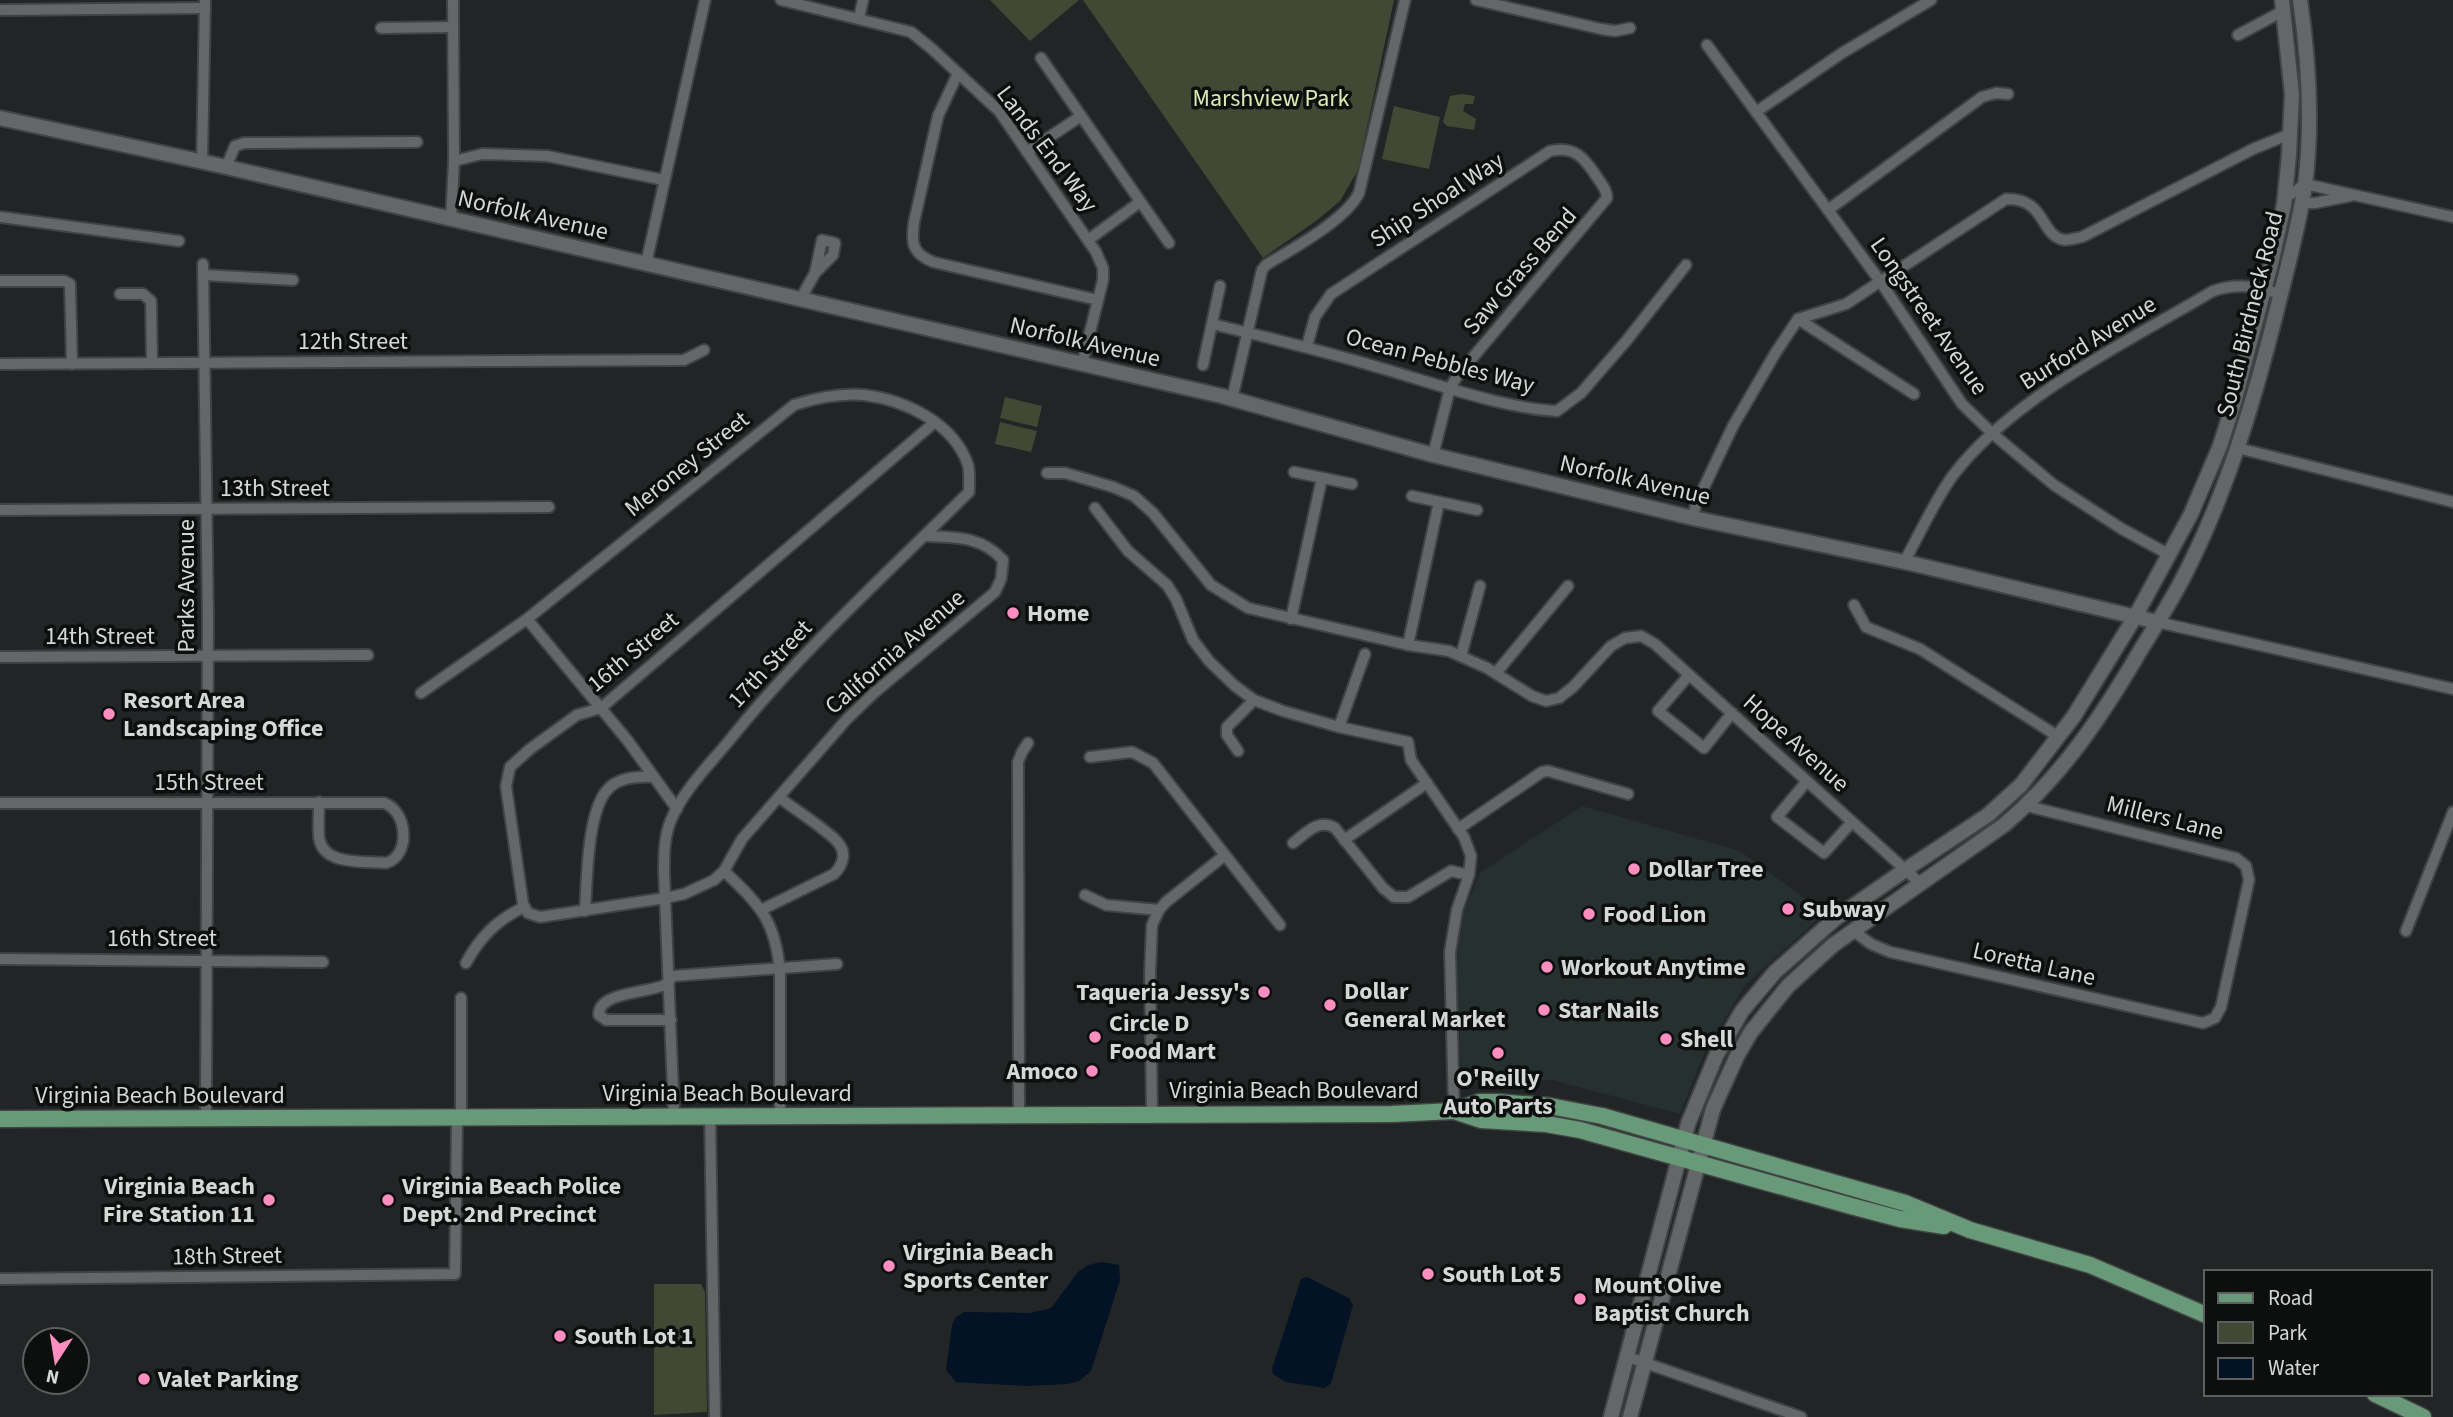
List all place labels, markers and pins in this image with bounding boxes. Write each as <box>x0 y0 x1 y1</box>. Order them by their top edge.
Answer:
place label: Home <box>1027 596 1090 631</box>
marker: Home <box>1005 605 1021 621</box>
place label: Resort Area Landscaping Office <box>123 683 323 746</box>
marker: Resort Area Landscaping Office <box>101 706 117 722</box>
place label: Dollar Tree <box>1648 852 1764 887</box>
marker: Dollar Tree <box>1626 861 1642 877</box>
place label: Subway <box>1802 892 1887 927</box>
place label: Food Lion <box>1603 897 1706 932</box>
marker: Subway <box>1780 901 1796 917</box>
marker: Food Lion <box>1581 906 1597 922</box>
place label: Workout Anytime <box>1561 950 1746 985</box>
marker: Workout Anytime <box>1539 959 1555 975</box>
place label: Dollar General Market <box>1344 974 1505 1037</box>
place label: Taqueria Jessy's <box>1076 975 1250 1010</box>
marker: Taqueria Jessy's <box>1256 984 1272 1000</box>
place label: Star Nails <box>1558 993 1659 1028</box>
marker: Dollar General Market <box>1322 997 1338 1013</box>
marker: Star Nails <box>1536 1002 1552 1018</box>
place label: Circle D Food Mart <box>1109 1006 1216 1069</box>
place label: Shell <box>1680 1022 1733 1057</box>
marker: Circle D Food Mart <box>1087 1029 1103 1045</box>
marker: Shell <box>1658 1031 1674 1047</box>
marker: O'Reilly Auto Parts <box>1490 1045 1506 1061</box>
place label: Amoco <box>1005 1054 1078 1089</box>
place label: O'Reilly Auto Parts <box>1442 1061 1553 1124</box>
marker: Amoco <box>1084 1063 1100 1079</box>
place label: Virginia Beach Fire Station 11 <box>103 1169 255 1232</box>
place label: Virginia Beach Police Dept. 2nd Precinct <box>401 1169 621 1232</box>
marker: Virginia Beach Fire Station 11 <box>261 1192 277 1208</box>
marker: Virginia Beach Police Dept. 2nd Precinct <box>380 1192 396 1208</box>
place label: Virginia Beach Sports Center <box>902 1235 1054 1298</box>
place label: South Lot 5 <box>1442 1257 1561 1292</box>
marker: Virginia Beach Sports Center <box>881 1258 897 1274</box>
marker: South Lot 5 <box>1420 1266 1436 1282</box>
place label: Mount Olive Baptist Church <box>1594 1268 1750 1331</box>
marker: Mount Olive Baptist Church <box>1572 1291 1588 1307</box>
place label: South Lot 1 <box>574 1319 693 1354</box>
marker: South Lot 1 <box>552 1328 568 1344</box>
place label: Valet Parking <box>157 1362 298 1397</box>
marker: Valet Parking <box>136 1371 152 1387</box>

